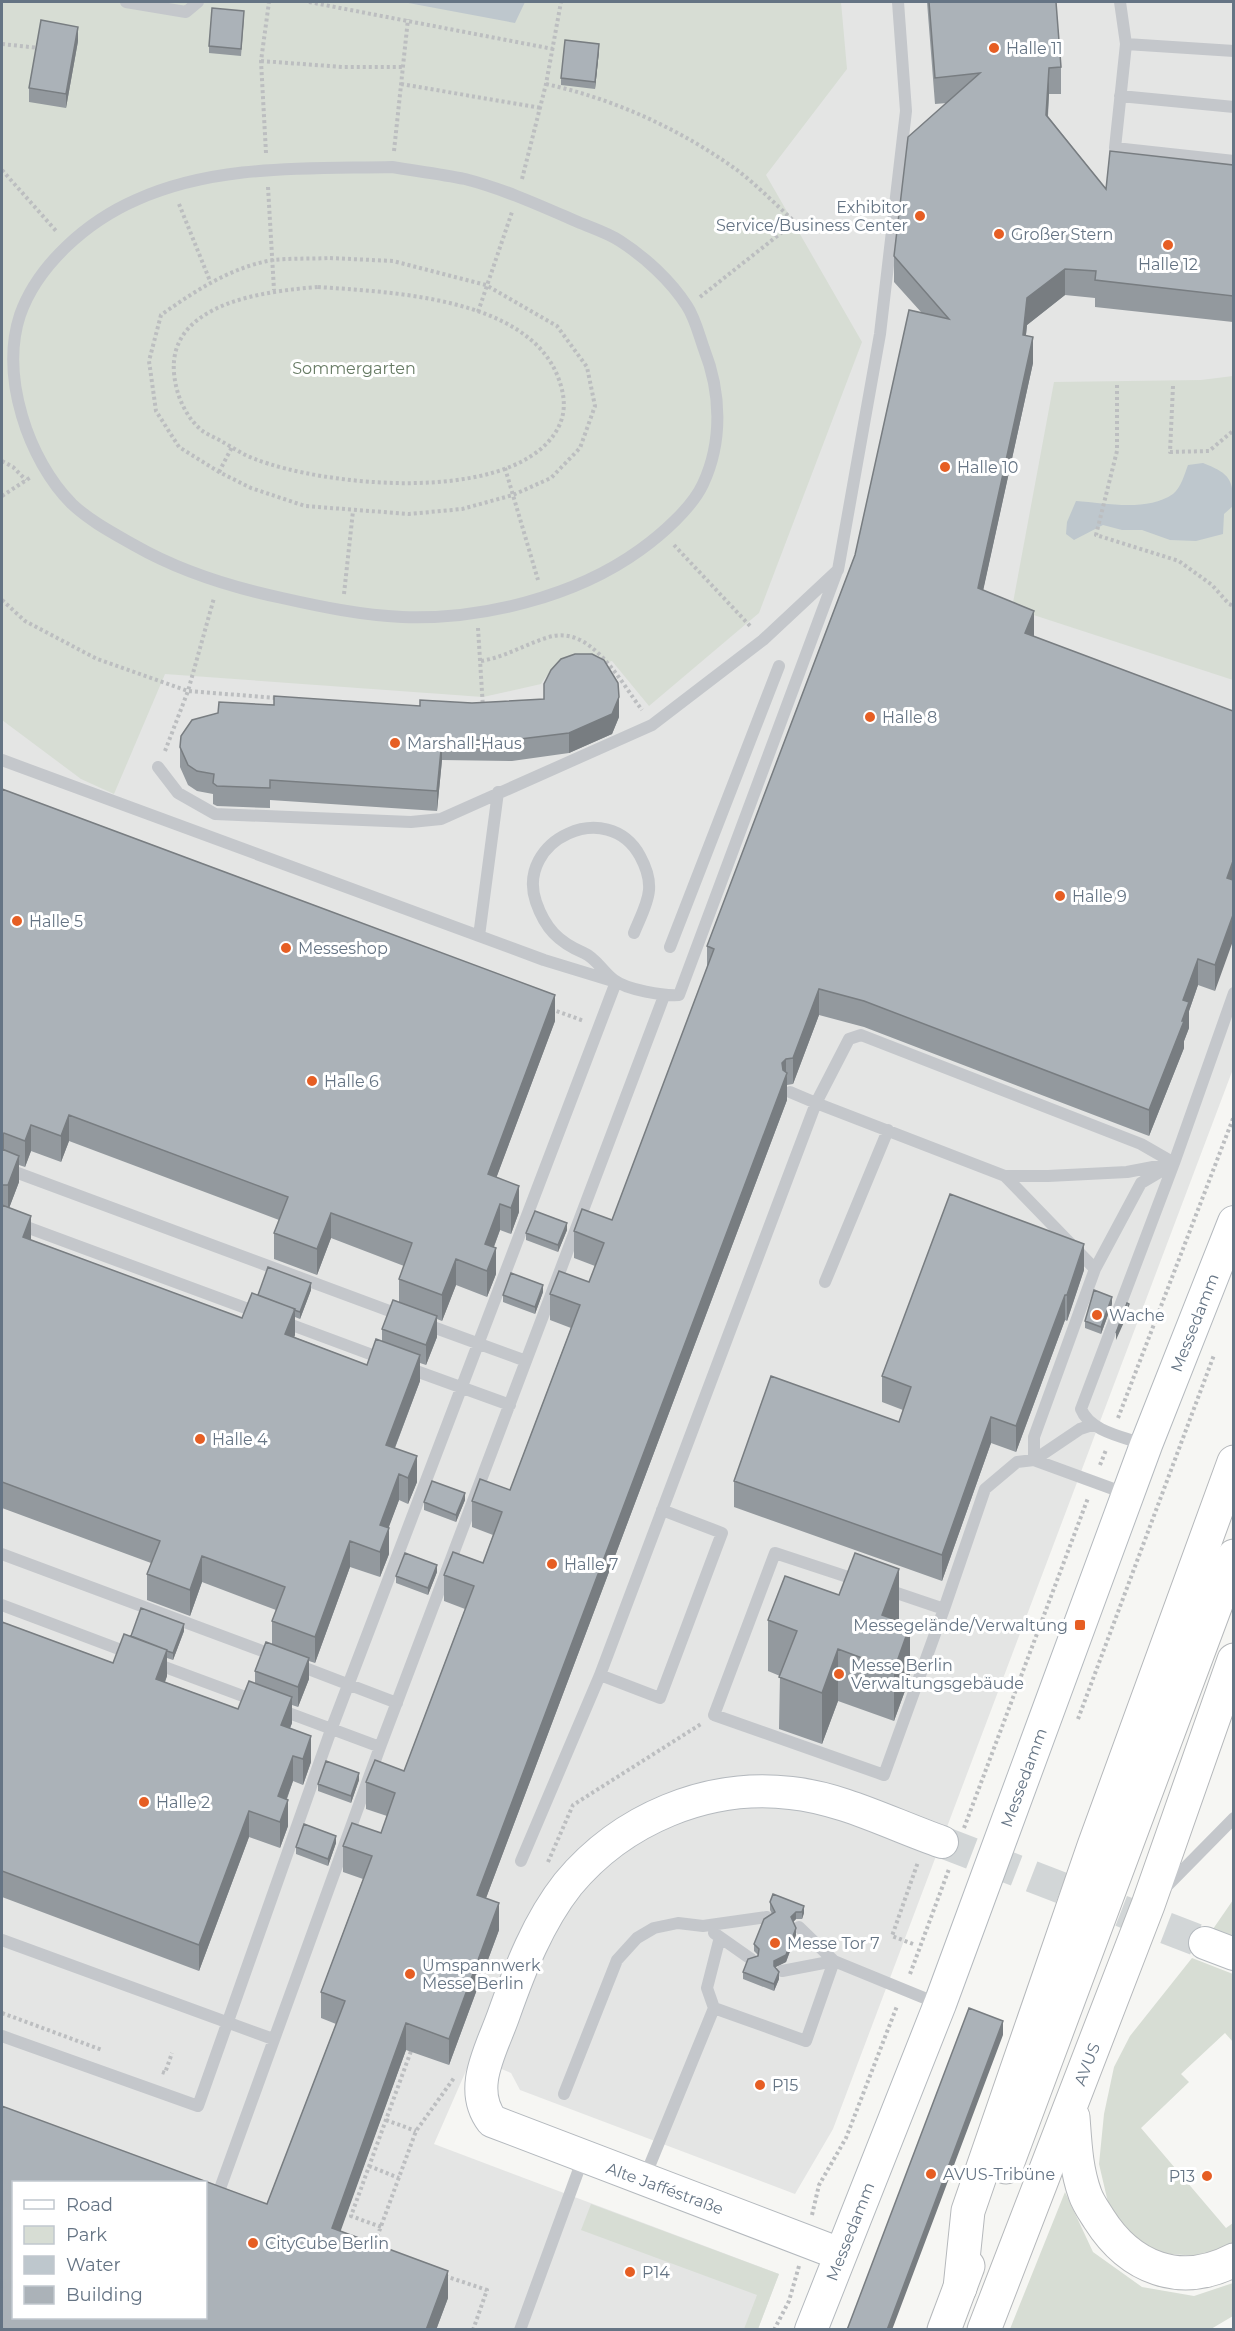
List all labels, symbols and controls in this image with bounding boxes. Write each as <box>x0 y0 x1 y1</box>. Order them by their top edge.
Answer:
place label: Halle 11 <box>1006 39 1062 58</box>
marker: Halle 11 <box>987 41 1001 55</box>
place label: Exhibitor Service/Business Center <box>716 198 908 235</box>
marker: Exhibitor Service/Business Center <box>913 209 927 223</box>
place label: Großer Stern <box>1011 225 1113 244</box>
marker: Großer Stern <box>992 227 1006 241</box>
marker: Halle 12 <box>1161 238 1175 252</box>
place label: Halle 12 <box>1138 255 1198 274</box>
park label: Sommergarten <box>292 359 416 378</box>
place label: Halle 10 <box>957 458 1018 477</box>
marker: Halle 10 <box>938 460 952 474</box>
place label: Halle 8 <box>882 708 937 727</box>
marker: Halle 8 <box>863 710 877 724</box>
place label: Marshall-Haus <box>407 734 522 753</box>
marker: Marshall-Haus <box>388 736 402 750</box>
place label: Halle 9 <box>1072 887 1127 906</box>
marker: Halle 9 <box>1053 889 1067 903</box>
place label: Halle 5 <box>29 912 83 931</box>
marker: Halle 5 <box>10 914 24 928</box>
place label: Messeshop <box>298 939 388 958</box>
marker: Messeshop <box>279 941 293 955</box>
place label: Halle 6 <box>324 1072 379 1091</box>
marker: Halle 6 <box>305 1074 319 1088</box>
street label: Messedamm <box>1167 1271 1223 1375</box>
place label: Wache <box>1109 1306 1165 1325</box>
marker: Wache <box>1090 1308 1104 1322</box>
place label: Halle 4 <box>212 1430 268 1449</box>
marker: Halle 4 <box>193 1432 207 1446</box>
place label: Halle 7 <box>564 1555 618 1574</box>
marker: Halle 7 <box>545 1557 559 1571</box>
place label: Messegelände/Verwaltung <box>853 1616 1068 1635</box>
marker: Messegelände/Verwaltung <box>1073 1618 1087 1632</box>
place label: Messe Berlin Verwaltungsgebäude <box>851 1656 1024 1693</box>
marker: Messe Berlin Verwaltungsgebäude <box>832 1667 846 1681</box>
street label: Messedamm <box>997 1725 1051 1830</box>
place label: Halle 2 <box>156 1793 210 1812</box>
marker: Halle 2 <box>137 1795 151 1809</box>
place label: Messe Tor 7 <box>787 1934 880 1953</box>
marker: Messe Tor 7 <box>768 1936 782 1950</box>
place label: Umspannwerk Messe Berlin <box>422 1956 541 1993</box>
marker: Umspannwerk Messe Berlin <box>403 1967 417 1981</box>
street label: AVUS <box>1070 2040 1104 2089</box>
place label: P15 <box>772 2076 798 2095</box>
marker: P15 <box>753 2078 767 2092</box>
street label: Alte Jafféstraße <box>604 2158 726 2219</box>
place label: AVUS-Tribüne <box>943 2165 1055 2184</box>
marker: AVUS-Tribüne <box>924 2167 938 2181</box>
place label: P13 <box>1169 2167 1195 2186</box>
marker: P13 <box>1200 2169 1214 2183</box>
street label: Messedamm <box>822 2180 879 2284</box>
legend <box>12 2181 207 2319</box>
text: Road <box>66 2194 113 2216</box>
text: Park <box>66 2224 107 2246</box>
place label: CityCube Berlin <box>265 2234 389 2253</box>
marker: CityCube Berlin <box>246 2236 260 2250</box>
text: Water <box>66 2254 121 2276</box>
place label: P14 <box>642 2263 670 2282</box>
marker: P14 <box>623 2265 637 2279</box>
text: Building <box>66 2284 143 2306</box>

